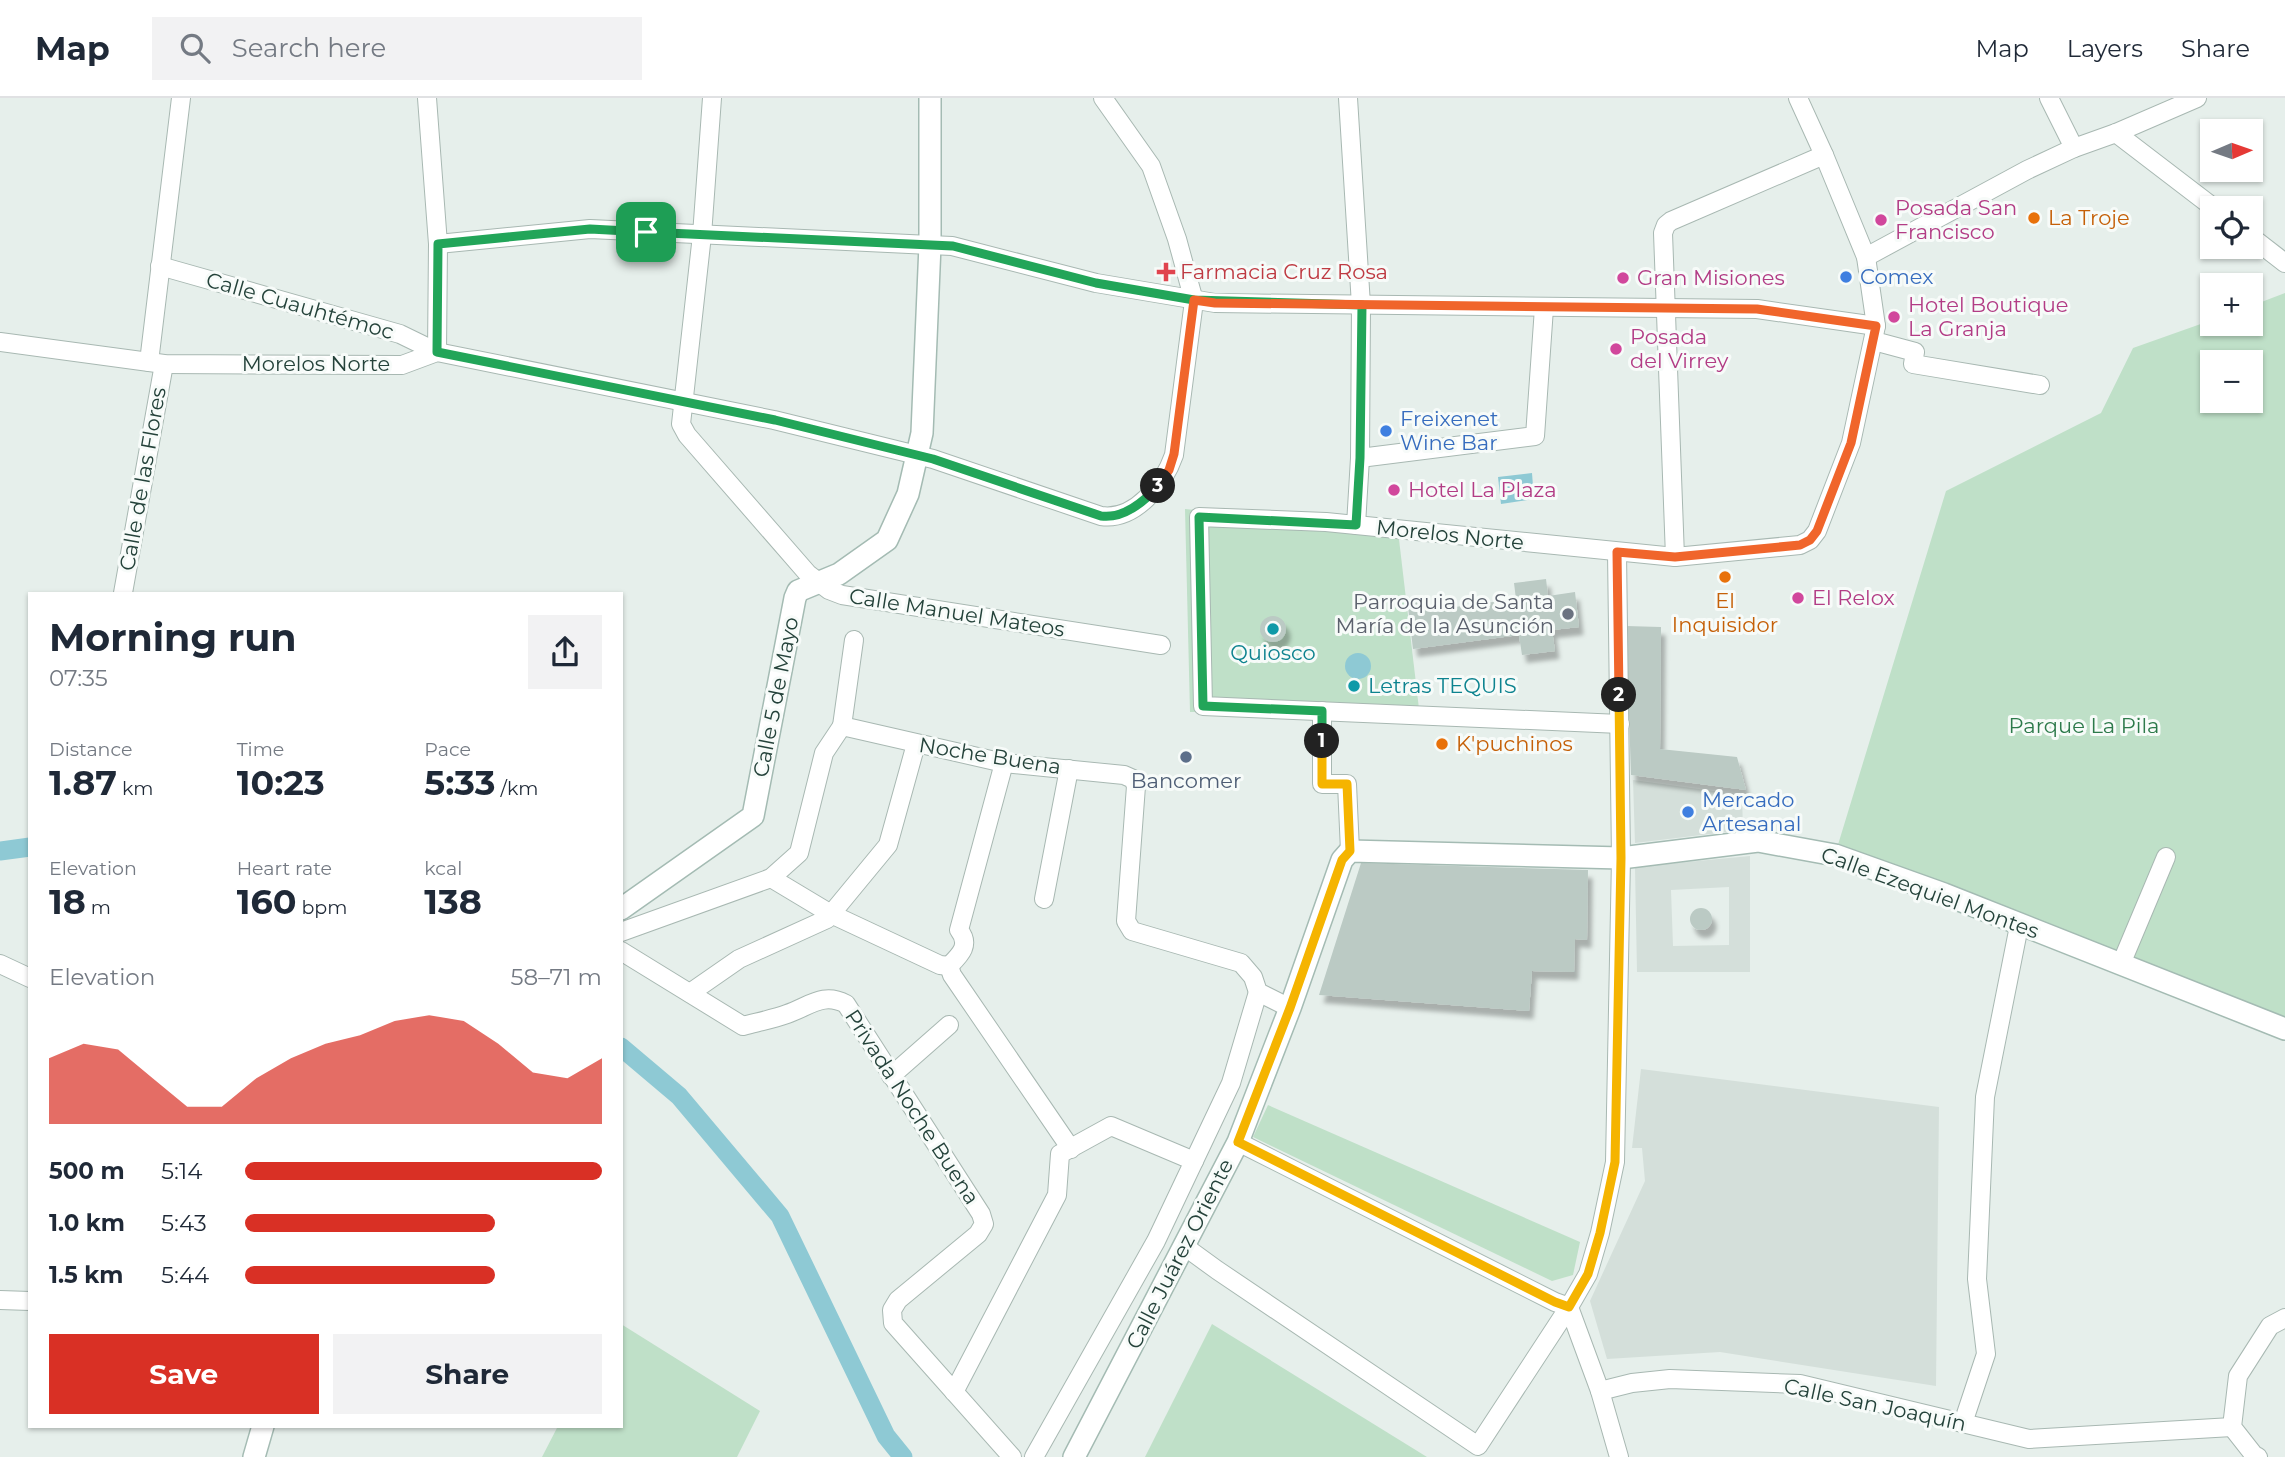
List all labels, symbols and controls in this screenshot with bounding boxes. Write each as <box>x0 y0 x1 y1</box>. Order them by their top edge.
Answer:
search box <box>152 17 642 80</box>
text: Map <box>35 28 110 68</box>
icon: search <box>176 29 214 67</box>
text: Search here <box>232 32 386 64</box>
text: Map <box>1975 34 2029 63</box>
text: Layers <box>2067 34 2143 63</box>
text: Share <box>2181 34 2250 63</box>
north arrow <box>2200 119 2263 182</box>
map controls <box>2200 119 2263 413</box>
place label: Posada San Francisco <box>1895 195 2017 244</box>
button: locate <box>2200 196 2263 259</box>
pin <box>616 202 676 262</box>
place label: La Troje <box>2048 205 2130 230</box>
marker: La Troje <box>2026 210 2042 226</box>
marker: Posada San Francisco <box>1873 212 1889 228</box>
icon: arrive <box>627 213 665 251</box>
place label: Farmacia Cruz Rosa <box>1180 259 1388 284</box>
marker: Farmacia Cruz Rosa <box>1158 264 1174 280</box>
place label: Comex <box>1860 264 1933 289</box>
place label: Gran Misiones <box>1637 265 1785 290</box>
street label: Calle Cuauhtémoc <box>203 267 397 344</box>
marker: Comex <box>1838 269 1854 285</box>
marker: Gran Misiones <box>1615 270 1631 286</box>
button: + <box>2200 273 2263 336</box>
place label: Hotel Boutique La Granja <box>1908 292 2069 341</box>
marker: Hotel Boutique La Granja <box>1886 309 1902 325</box>
place label: Posada del Virrey <box>1630 324 1729 373</box>
marker: Posada del Virrey <box>1608 341 1624 357</box>
button: − <box>2200 350 2263 413</box>
street label: Morelos Norte <box>242 351 390 376</box>
street label: Calle de las Flores <box>114 385 171 573</box>
place label: Freixenet Wine Bar <box>1400 406 1499 455</box>
marker: Freixenet Wine Bar <box>1378 423 1394 439</box>
pin: 3 <box>1140 468 1176 504</box>
text: 3 <box>1152 474 1163 497</box>
place label: Hotel La Plaza <box>1408 477 1557 502</box>
marker: Hotel La Plaza <box>1386 482 1402 498</box>
street label: Morelos Norte <box>1375 514 1525 555</box>
marker: El Inquisidor <box>1717 569 1733 585</box>
street label: Calle Manuel Mateos <box>848 583 1067 642</box>
place label: El Relox <box>1812 585 1895 610</box>
place label: El Inquisidor <box>1672 588 1778 637</box>
place label: Parroquia de Santa María de la Asunción <box>1336 589 1554 638</box>
marker: El Relox <box>1790 590 1806 606</box>
marker: Parroquia de Santa María de la Asunción <box>1560 606 1576 622</box>
text: Morning run <box>49 614 297 661</box>
button: share <box>528 615 602 689</box>
street label: Calle 5 de Mayo <box>748 615 803 779</box>
marker: Quiosco <box>1265 621 1281 637</box>
place label: Quiosco <box>1230 640 1316 665</box>
text: 07:35 <box>49 664 108 692</box>
place label: Letras TEQUIS <box>1368 673 1517 698</box>
marker: Letras TEQUIS <box>1346 678 1362 694</box>
pin: 2 <box>1602 678 1636 712</box>
text: 2 <box>1613 683 1624 706</box>
park label: Parque La Pila <box>2009 713 2159 738</box>
pin: 1 <box>1304 724 1340 758</box>
text: 1 <box>1318 729 1325 752</box>
place label: K'puchinos <box>1456 731 1573 756</box>
street label: Noche Buena <box>917 732 1063 779</box>
marker: K'puchinos <box>1434 736 1450 752</box>
text: Distance <box>49 738 132 761</box>
text: Time <box>237 738 284 761</box>
text: Pace <box>424 738 471 761</box>
marker: Bancomer <box>1178 749 1194 765</box>
text: 1.87 <box>49 761 117 804</box>
text: 10:23 <box>237 761 325 804</box>
text: 5:33 <box>424 761 496 804</box>
place label: Bancomer <box>1131 768 1241 793</box>
text: km <box>117 777 153 800</box>
text: /km <box>496 777 538 800</box>
place label: Mercado Artesanal <box>1702 787 1801 836</box>
marker: Mercado Artesanal <box>1680 804 1696 820</box>
street label: Calle Ezequiel Montes <box>1818 841 2042 944</box>
text: Elevation <box>49 857 137 880</box>
text: Heart rate <box>237 857 332 880</box>
text: kcal <box>424 857 462 880</box>
text: 18 <box>49 880 86 923</box>
text: 160 <box>237 880 296 923</box>
text: 138 <box>424 880 482 923</box>
text: m <box>86 896 111 919</box>
text: bpm <box>296 896 347 919</box>
text: Elevation <box>49 963 155 991</box>
text: 58–71 m <box>511 963 602 991</box>
street label: Privada Noche Buena <box>840 1005 985 1209</box>
street label: Calle Juárez Oriente <box>1121 1155 1238 1353</box>
text: 500 m <box>49 1157 125 1185</box>
text: 5:14 <box>161 1157 202 1185</box>
text: 1.0 km <box>49 1209 125 1237</box>
text: 5:43 <box>161 1209 207 1237</box>
text: 1.5 km <box>49 1261 123 1289</box>
text: 5:44 <box>161 1261 209 1289</box>
button: Save <box>49 1334 319 1414</box>
button: Share <box>333 1334 602 1414</box>
street label: Calle San Joaquín <box>1782 1373 1969 1436</box>

